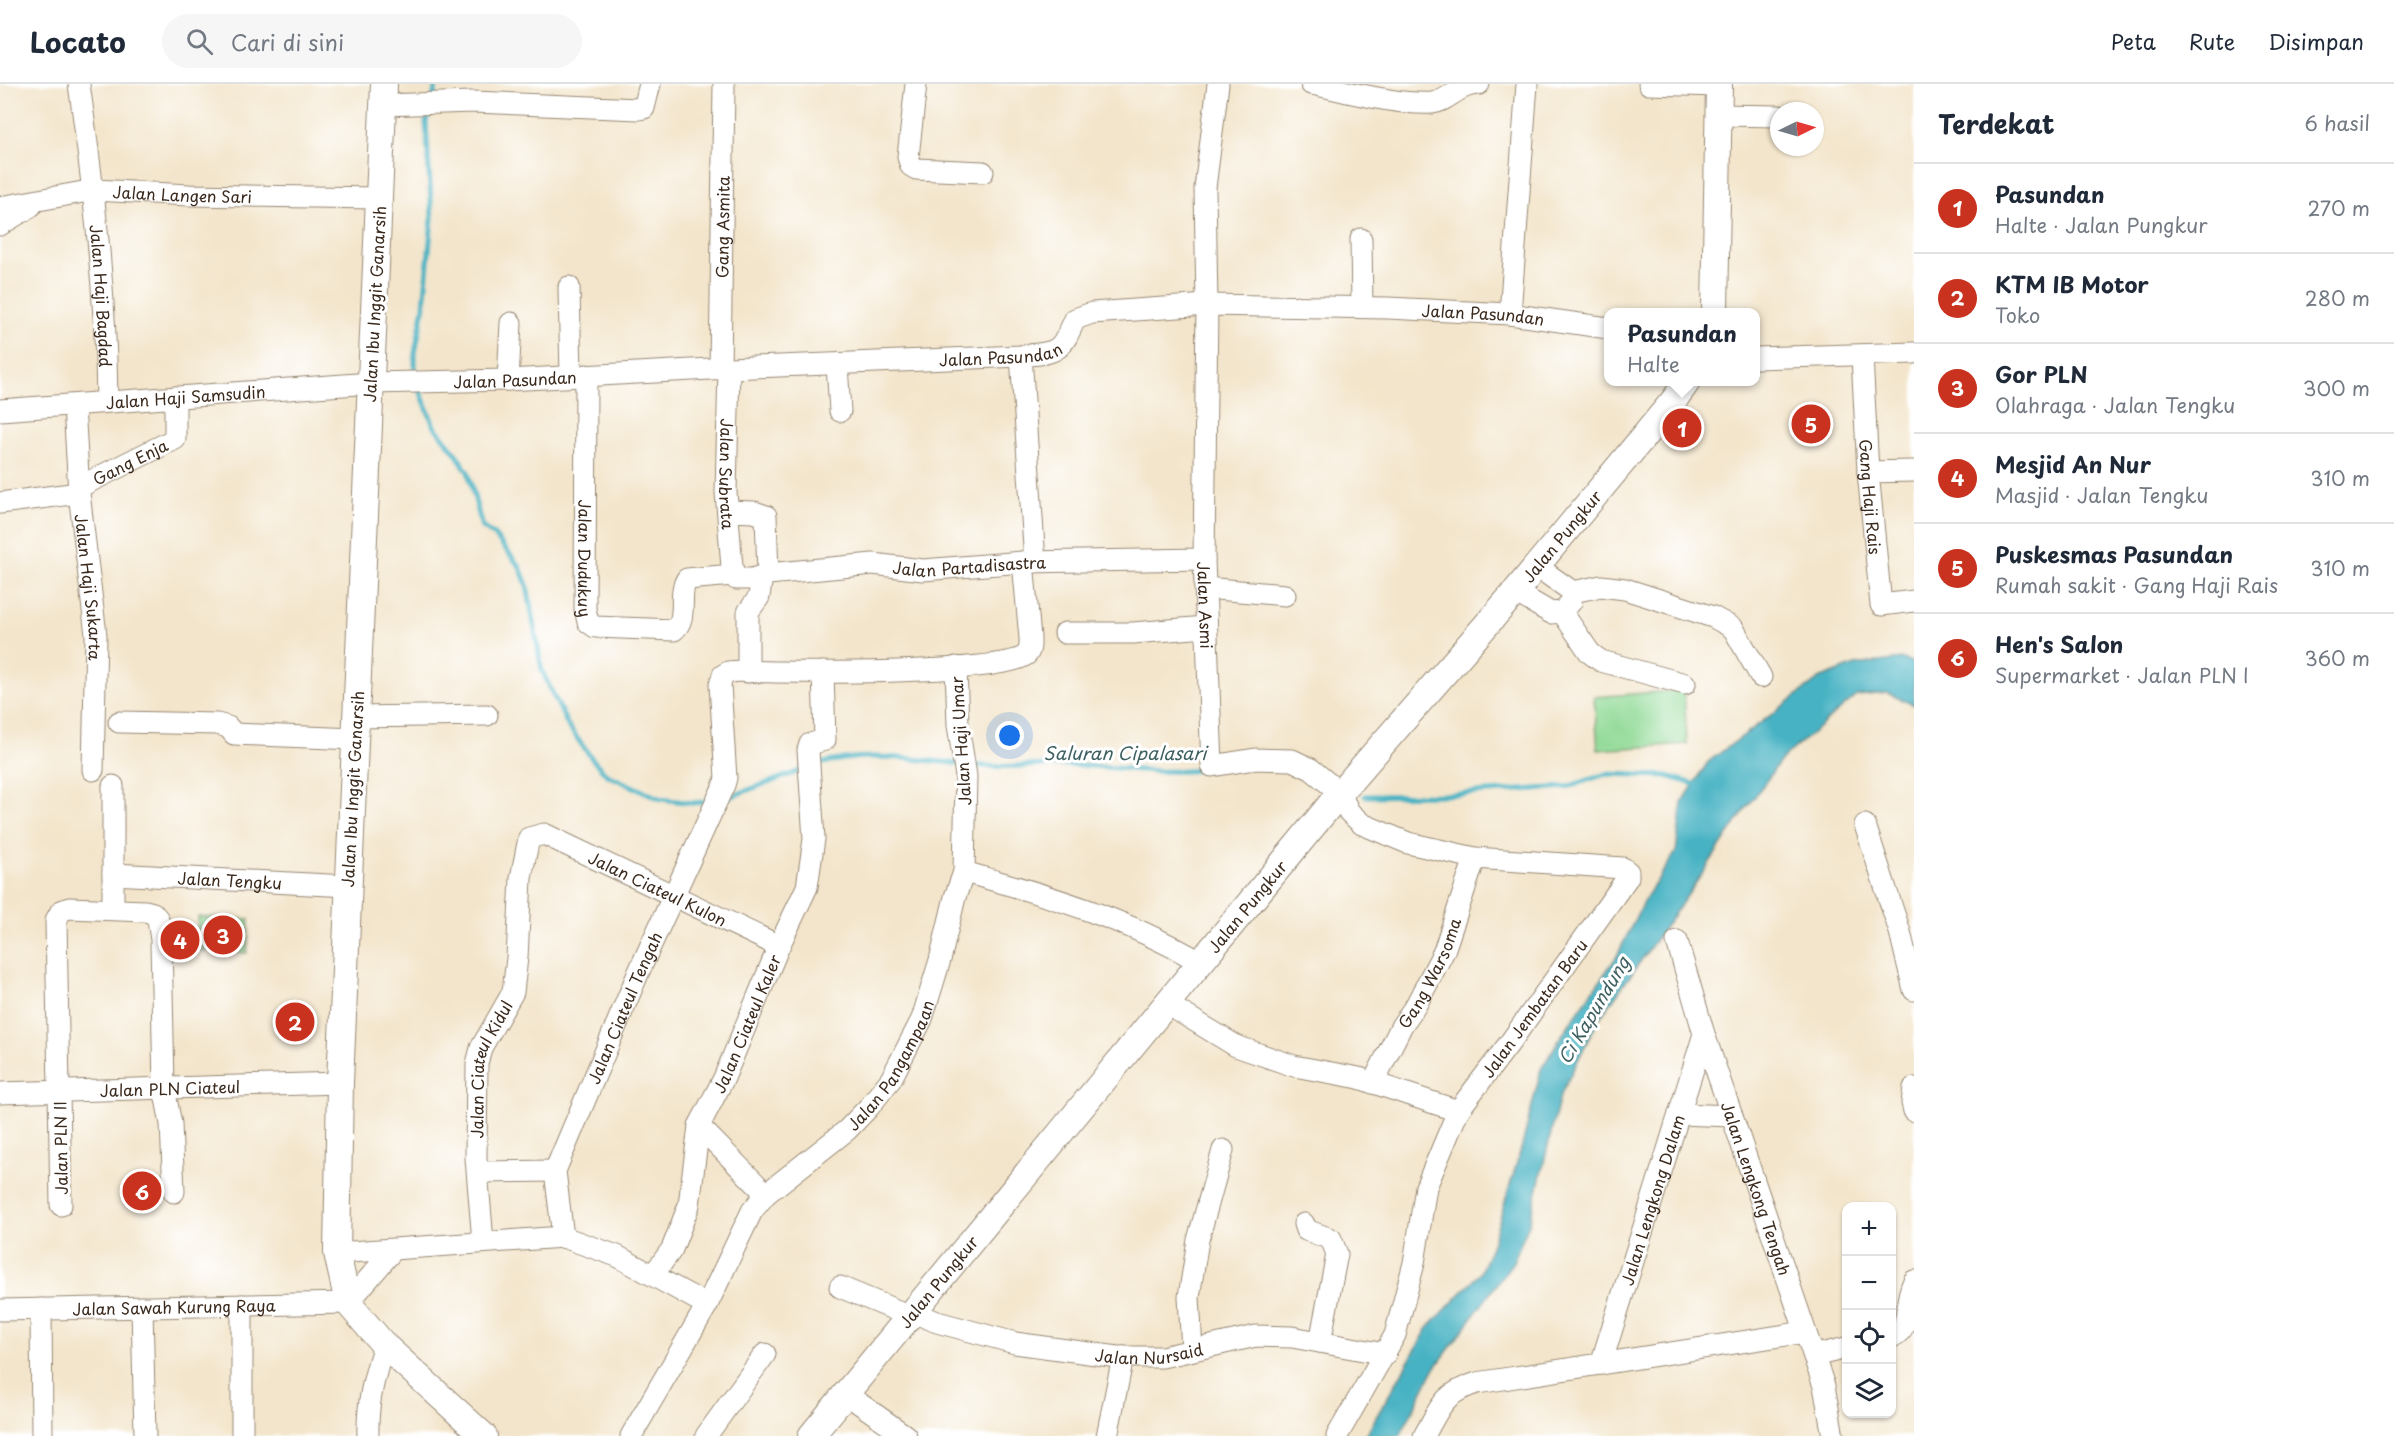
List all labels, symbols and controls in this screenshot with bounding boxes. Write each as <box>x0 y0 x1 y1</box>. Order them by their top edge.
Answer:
search box <box>162 14 582 68</box>
text: Locato <box>30 20 126 63</box>
icon: search <box>183 25 216 58</box>
text: Cari di sini <box>231 25 344 58</box>
text: Peta <box>2111 25 2156 57</box>
text: Rute <box>2189 25 2235 57</box>
text: Disimpan <box>2268 25 2364 57</box>
north arrow <box>1770 102 1824 156</box>
text: Terdekat <box>1938 104 2055 143</box>
text: 6 hasil <box>2304 108 2370 138</box>
street label: Gang Asmita <box>709 176 735 278</box>
text: Pasundan <box>1995 177 2105 210</box>
street label: Jalan Langen Sari <box>112 179 252 208</box>
text: 1 <box>1953 193 1962 223</box>
text: 270 m <box>2307 193 2370 223</box>
street label: Jalan Ibu Inggit Ganarsih <box>357 205 391 403</box>
text: Halte · Jalan Pungkur <box>1995 210 2208 240</box>
street label: Jalan Haji Bagdad <box>85 223 118 368</box>
text: KTM IB Motor <box>1995 267 2149 300</box>
text: 2 <box>1950 283 1965 313</box>
text: 280 m <box>2305 283 2370 313</box>
street label: Jalan Pasundan <box>1421 298 1546 331</box>
text: Toko <box>1995 300 2040 330</box>
popup <box>1604 308 1760 386</box>
text: Pasundan <box>1627 316 1737 349</box>
street label: Jalan Pasundan <box>938 336 1067 371</box>
text: Halte <box>1627 349 1680 379</box>
text: Gor PLN <box>1995 357 2088 390</box>
street label: Jalan Pasundan <box>453 364 577 393</box>
text: 3 <box>1951 373 1964 403</box>
text: 300 m <box>2303 373 2370 403</box>
street label: Jalan Haji Samsudin <box>105 379 266 414</box>
text: Olahraga · Jalan Tengku <box>1995 390 2235 420</box>
pin: 5 <box>1792 402 1830 446</box>
pin: 1 <box>1662 406 1702 450</box>
street label: Jalan Subrata <box>714 418 741 530</box>
street label: Gang Enja <box>88 433 172 490</box>
street label: Gang Haji Rais <box>1854 438 1888 555</box>
text: Mesjid An Nur <box>1995 447 2151 480</box>
text: 4 <box>1951 463 1964 493</box>
text: 310 m <box>2310 463 2370 493</box>
text: Masjid · Jalan Tengku <box>1995 480 2209 510</box>
street label: Jalan Pungkur <box>1516 484 1607 587</box>
street label: Jalan Dudukuy <box>573 499 598 619</box>
street label: Jalan Haji Sukarta <box>70 513 108 661</box>
text: Puskesmas Pasundan <box>1995 537 2233 570</box>
street label: Jalan Partadisastra <box>891 550 1046 582</box>
text: 5 <box>1951 553 1964 583</box>
text: 310 m <box>2310 553 2370 583</box>
street label: Jalan Asmi <box>1192 561 1219 649</box>
text: Rumah sakit · Gang Haji Rais <box>1995 570 2278 600</box>
text: Hen's Salon <box>1995 627 2123 660</box>
text: 6 <box>1950 643 1965 673</box>
text: 360 m <box>2304 643 2370 673</box>
text: Supermarket · Jalan PLN I <box>1995 660 2249 690</box>
street label: Jalan Haji Umar <box>943 675 976 806</box>
street label: Jalan Ibu Inggit Ganarsih <box>335 690 369 888</box>
your location <box>995 721 1024 750</box>
water label: Saluran Cipalasari <box>1044 739 1209 766</box>
street label: Jalan Ciateul Kulon <box>585 845 731 932</box>
street label: Jalan Pungkur <box>1202 854 1292 958</box>
street label: Jalan Tengku <box>177 865 283 895</box>
pin: 3 <box>204 912 242 958</box>
street label: Gang Warsoma <box>1391 915 1466 1033</box>
pin: 4 <box>160 918 200 962</box>
street label: Jalan Ciateul Tengah <box>581 927 668 1087</box>
street label: Jalan Jembatan Baru <box>1475 934 1593 1082</box>
street label: Jalan Ciateul Kaler <box>706 950 786 1097</box>
water label: Ci Kapundung <box>1550 950 1636 1069</box>
street label: Jalan Ciateul Kidul <box>464 996 518 1139</box>
street label: Jalan Pangampaan <box>841 997 939 1135</box>
pin: 2 <box>276 1000 314 1044</box>
street label: Jalan PLN Ciateul <box>100 1074 240 1102</box>
street label: Jalan Lengkong Tengah <box>1716 1098 1797 1279</box>
street label: Jalan PLN II <box>47 1101 73 1195</box>
street label: Jalan Lengkong Dalam <box>1614 1111 1690 1288</box>
pin: 6 <box>122 1168 162 1214</box>
map controls <box>1842 1202 1896 1418</box>
button: + <box>1842 1202 1896 1256</box>
street label: Jalan Pungkur <box>893 1230 984 1333</box>
button: − <box>1842 1256 1896 1310</box>
street label: Jalan Sawah Kurung Raya <box>72 1292 276 1321</box>
button: locate <box>1842 1310 1896 1364</box>
street label: Jalan Nursaid <box>1094 1336 1205 1369</box>
button: layers <box>1842 1364 1896 1418</box>

